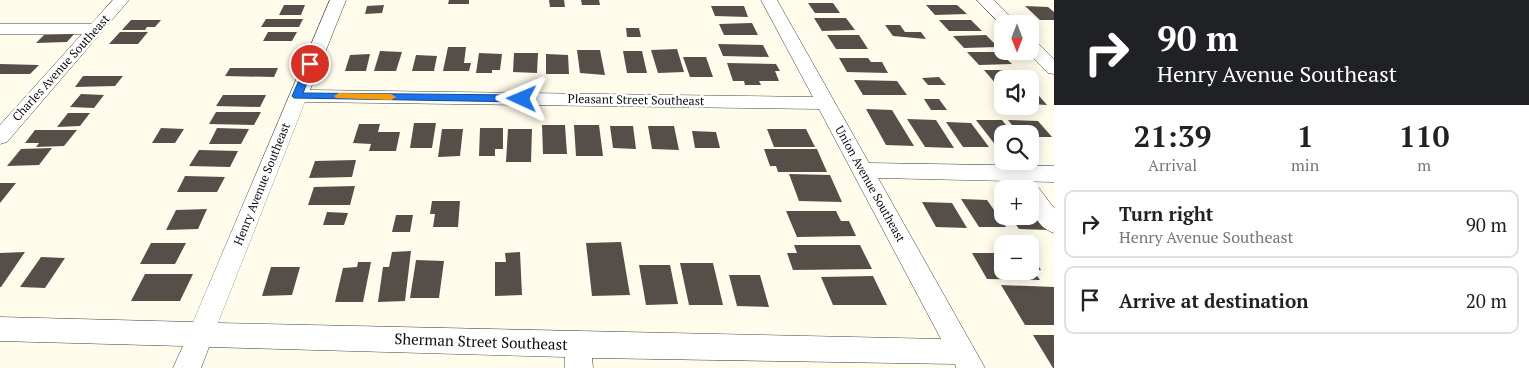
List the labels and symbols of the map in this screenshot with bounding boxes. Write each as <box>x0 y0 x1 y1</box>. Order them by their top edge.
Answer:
street label: Charles Avenue Southeast <box>9 11 113 124</box>
north arrow <box>994 15 1039 60</box>
pin <box>289 43 331 85</box>
position arrow <box>495 72 547 124</box>
street label: Pleasant Street Southeast <box>568 91 705 108</box>
street label: Henry Avenue Southeast <box>230 120 293 247</box>
street label: Union Avenue Southeast <box>832 123 909 245</box>
street label: Sherman Street Southeast <box>394 328 568 354</box>

